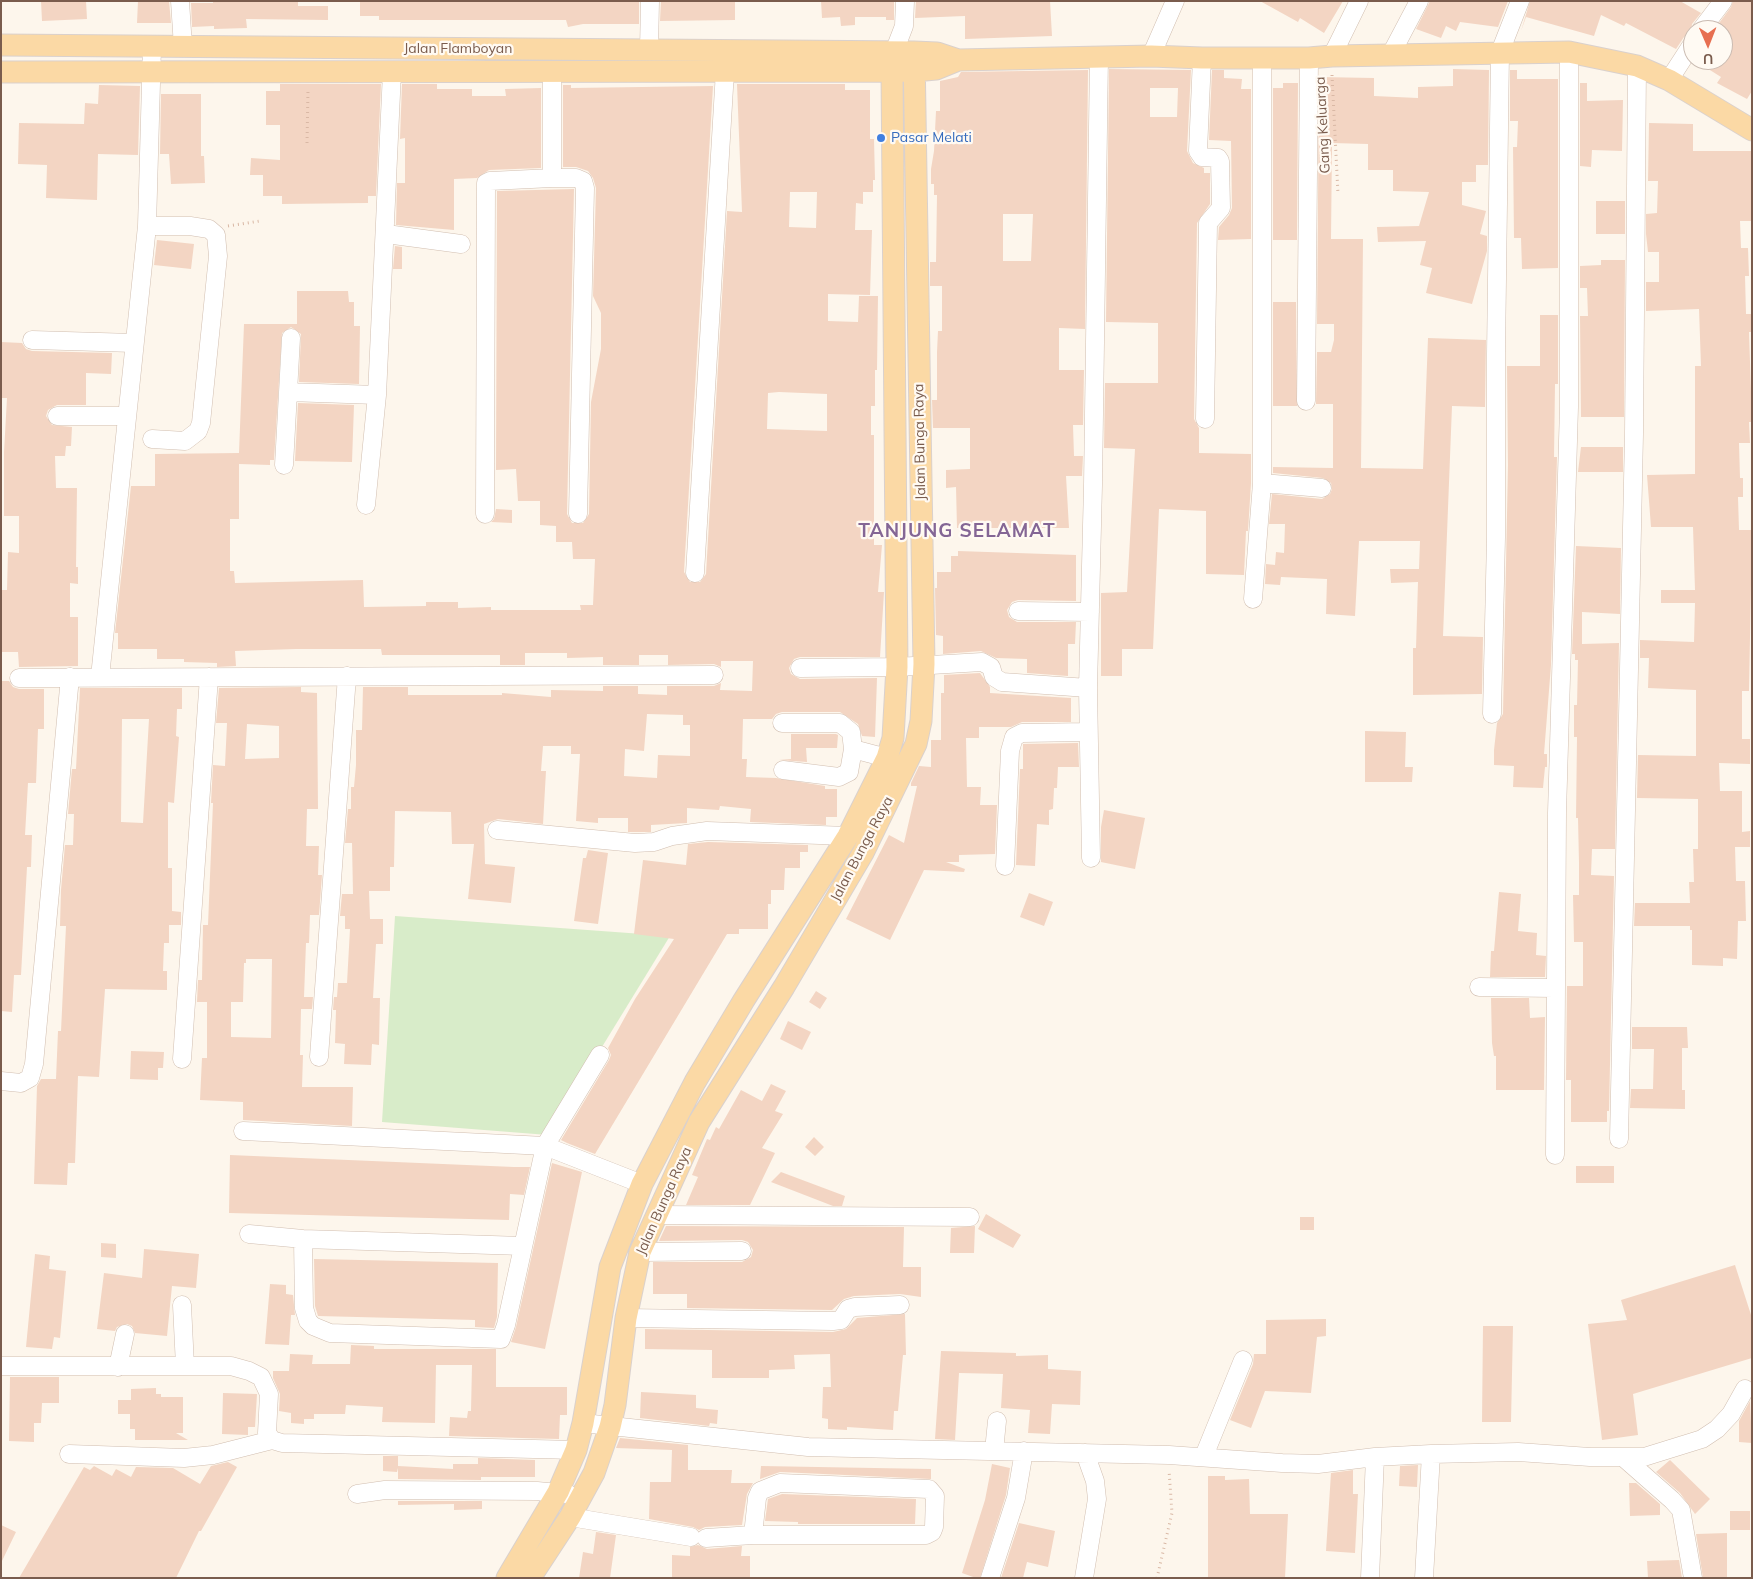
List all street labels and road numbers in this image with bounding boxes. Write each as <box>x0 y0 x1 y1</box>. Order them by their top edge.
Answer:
street label: Jalan Flamboyan <box>404 41 512 57</box>
street label: Gang Keluarga <box>1312 76 1334 174</box>
street label: Jalan Bunga Raya <box>911 384 929 500</box>
street label: Jalan Bunga Raya <box>827 794 897 904</box>
street label: Jalan Bunga Raya <box>633 1144 695 1258</box>

